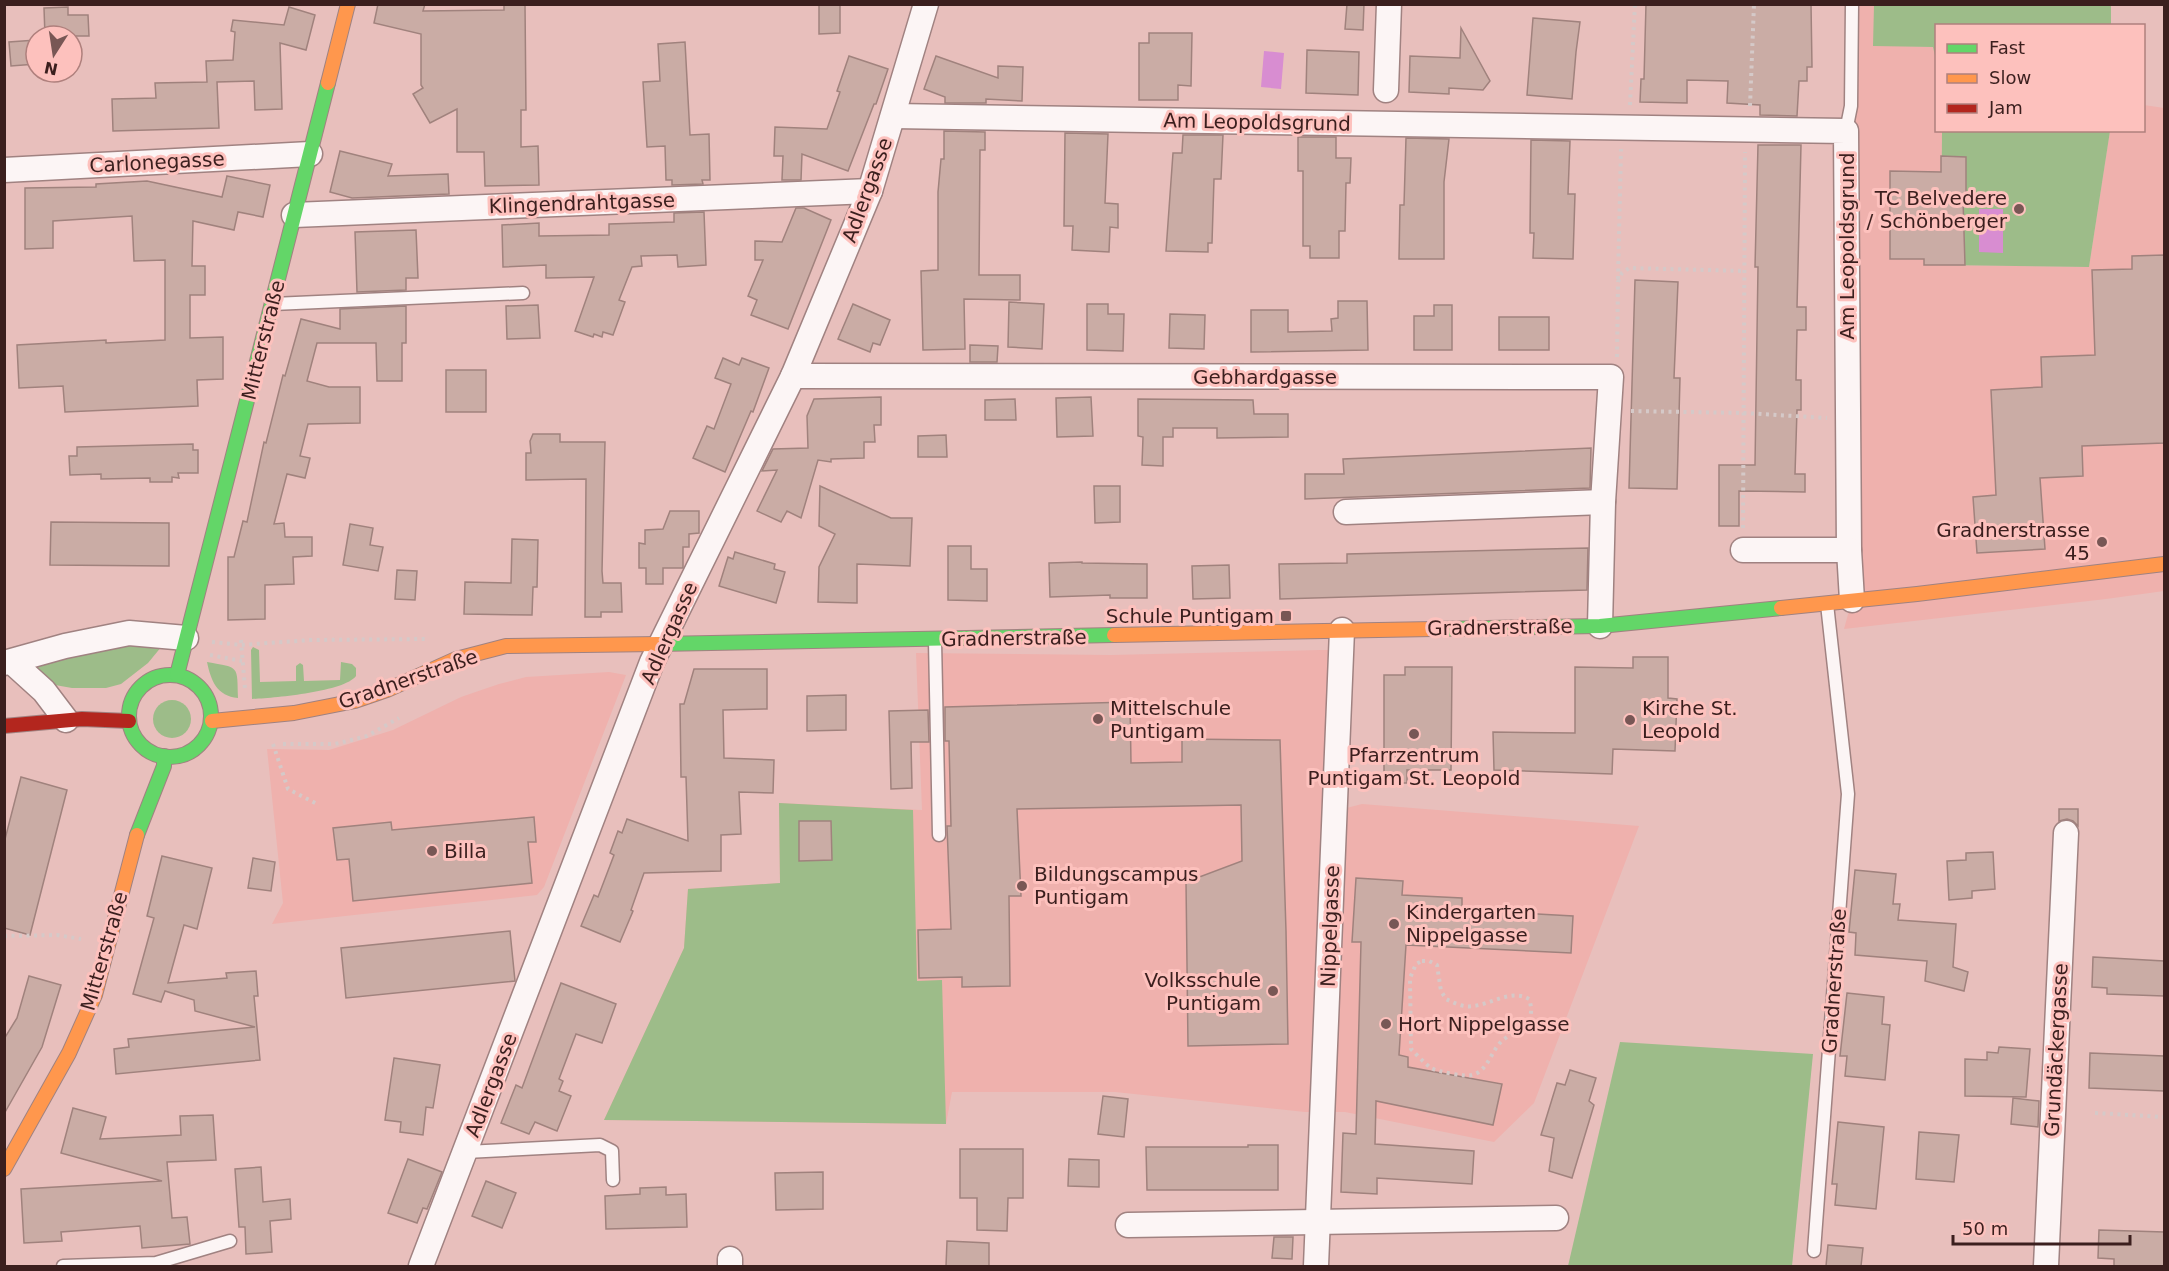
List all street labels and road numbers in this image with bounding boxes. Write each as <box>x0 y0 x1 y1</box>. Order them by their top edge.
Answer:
street label: Am Leopoldsgrund <box>1163 108 1351 136</box>
street label: Adlergasse <box>837 134 897 246</box>
street label: Carlonegasse <box>89 146 225 178</box>
street label: Am Leopoldsgrund <box>1835 152 1859 340</box>
street label: Klingendrahtgasse <box>488 188 676 218</box>
street label: Mitterstraße <box>237 278 289 402</box>
street label: Gebhardgasse <box>1193 365 1337 389</box>
street label: Adlergasse <box>636 578 702 688</box>
street label: Gradnerstraße <box>1427 614 1573 640</box>
street label: Gradnerstraße <box>941 625 1087 651</box>
street label: Gradnerstraße <box>335 644 481 714</box>
street label: Nippelgasse <box>1316 865 1344 987</box>
street label: Mitterstraße <box>76 889 132 1013</box>
street label: Gradnerstraße <box>1817 908 1851 1054</box>
street label: Grundäckergasse <box>2039 962 2073 1138</box>
street label: Adlergasse <box>460 1029 522 1141</box>

